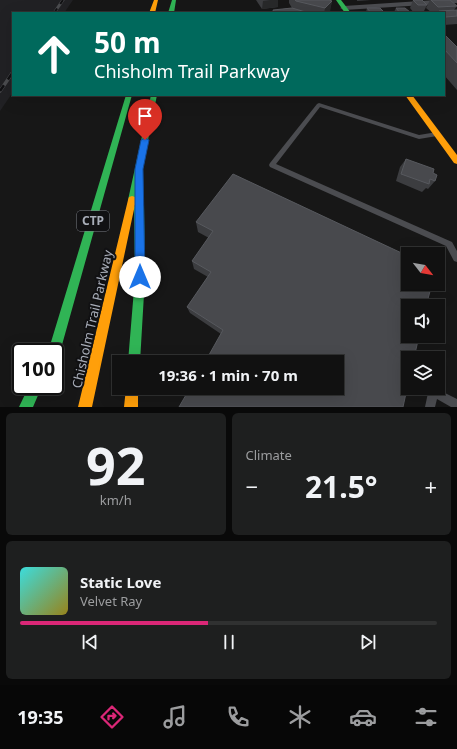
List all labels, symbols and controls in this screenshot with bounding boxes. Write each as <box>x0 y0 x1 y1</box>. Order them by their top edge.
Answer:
text: 50 m <box>94 23 161 61</box>
icon: ahead <box>28 28 80 80</box>
text: Chisholm Trail Parkway <box>94 59 290 83</box>
pin <box>128 99 162 140</box>
icon: arrive <box>134 105 156 127</box>
road number: CTP <box>77 211 109 231</box>
north arrow <box>401 247 445 291</box>
map controls <box>401 247 445 395</box>
street label: Chisholm Trail Parkway <box>67 248 117 390</box>
position arrow <box>119 256 161 298</box>
button: sound <box>401 299 445 343</box>
speed limit sign: 100 <box>12 343 64 395</box>
button: layers <box>401 351 445 395</box>
text: 19:36 · 1 min · 70 m <box>158 365 298 385</box>
text: 92 <box>86 429 146 500</box>
text: Climate <box>246 446 292 464</box>
text: 21.5° <box>305 466 378 507</box>
text: − <box>246 471 258 501</box>
text: + <box>424 471 437 501</box>
text: km/h <box>100 491 132 509</box>
text: Static Love <box>80 572 161 592</box>
text: Velvet Ray <box>80 592 142 610</box>
icon: previous <box>79 631 101 653</box>
icon: pause <box>218 631 240 653</box>
icon: next <box>357 631 379 653</box>
icon: directions <box>98 703 126 731</box>
icon: music <box>161 703 189 731</box>
icon: phone <box>224 703 252 731</box>
icon: climate <box>286 703 314 731</box>
icon: car <box>349 703 377 731</box>
icon: filters <box>412 703 440 731</box>
text: 19:35 <box>17 705 64 729</box>

